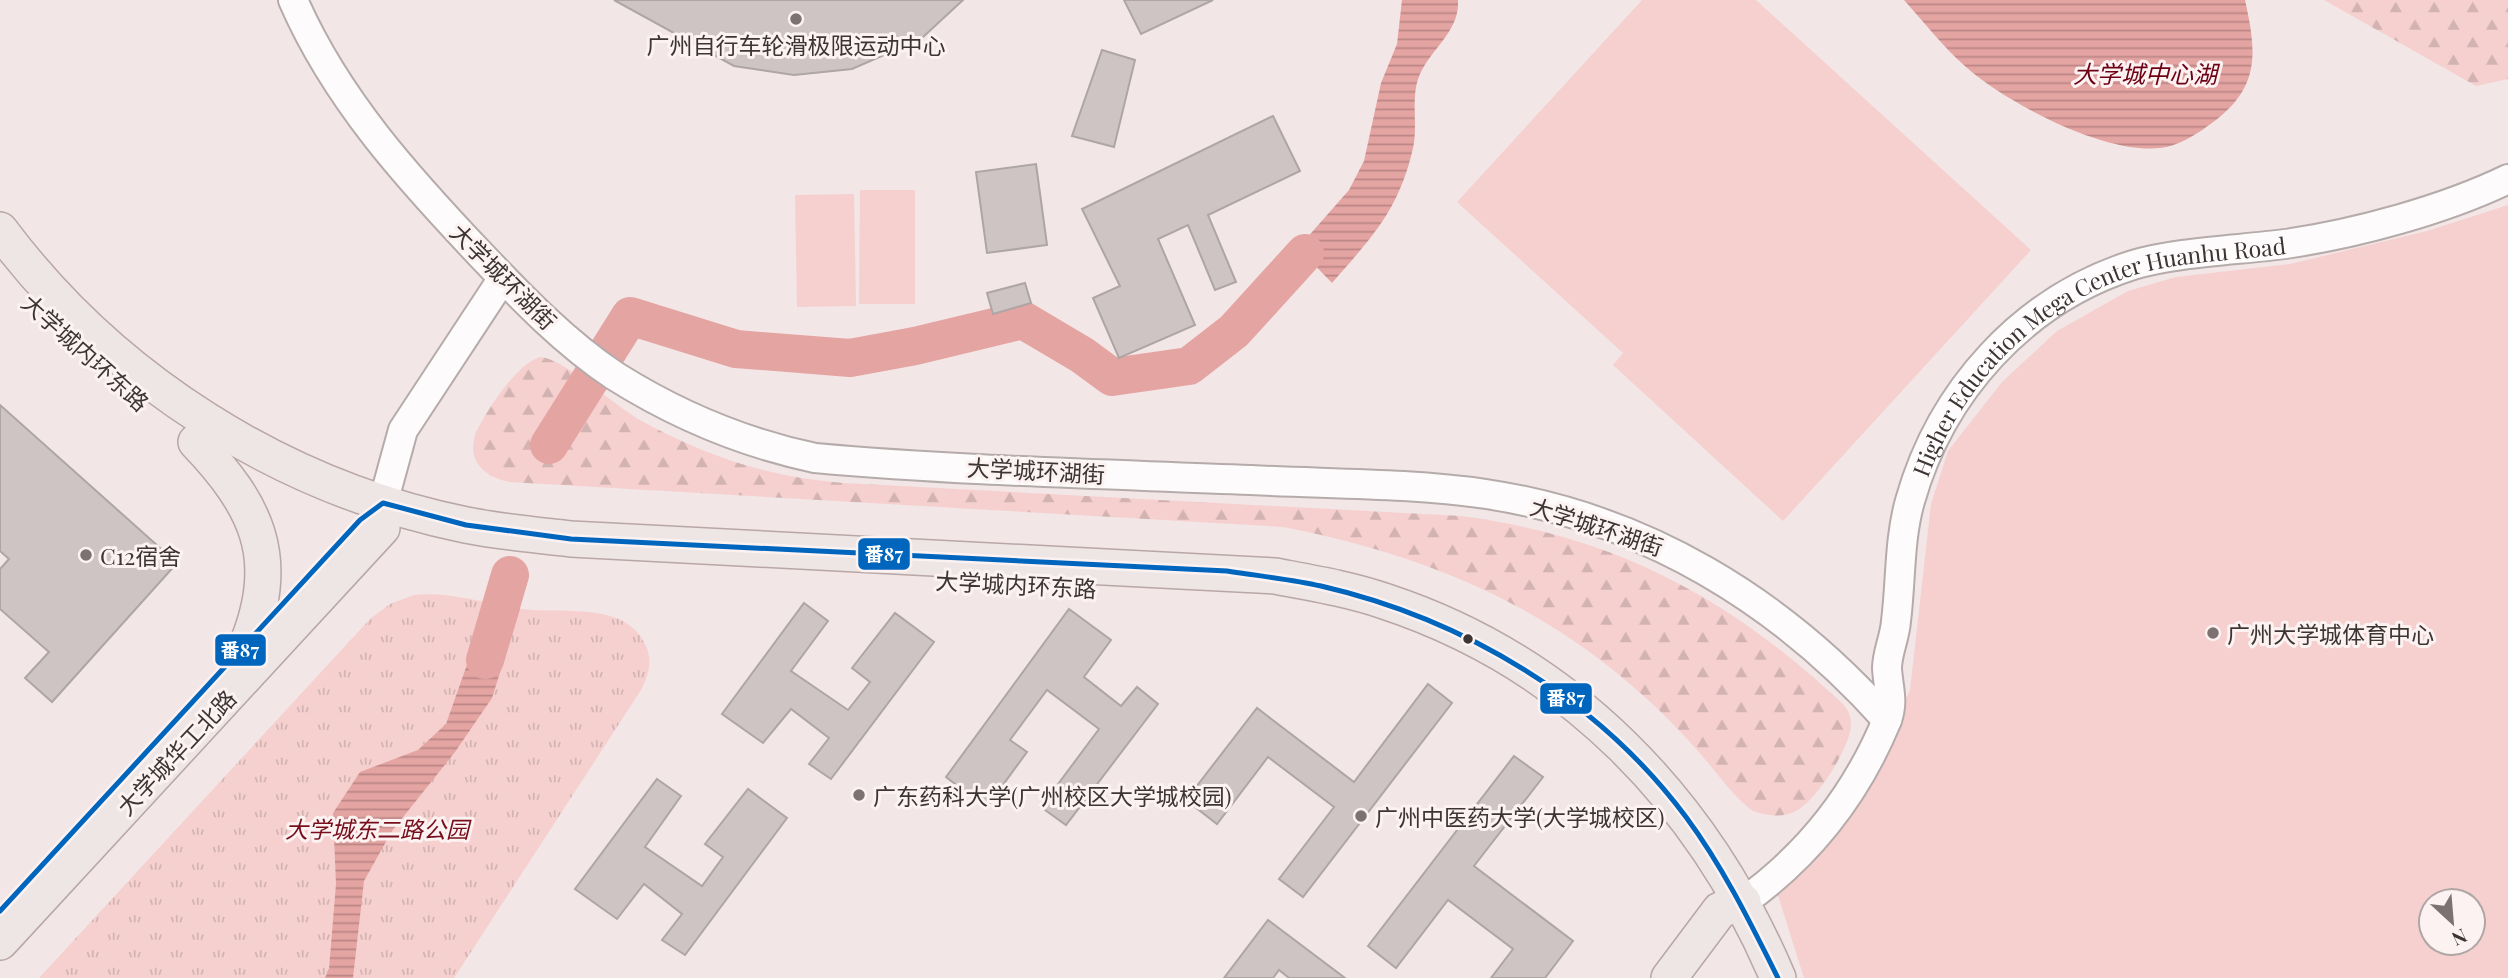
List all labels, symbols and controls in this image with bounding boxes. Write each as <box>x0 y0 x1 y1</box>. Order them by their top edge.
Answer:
marker: 广州自行车轮滑极限运动中心 <box>788 11 804 27</box>
place label: 广州自行车轮滑极限运动中心 <box>647 29 946 60</box>
water label: 大学城中心湖 <box>2073 57 2221 89</box>
street label: 大学城环湖街 <box>444 216 564 336</box>
street label: Higher Education Mega Center Huanhu Road <box>1904 229 2287 480</box>
street label: 大学城内环东路 <box>16 287 156 417</box>
street label: 大学城环湖街 <box>966 451 1106 489</box>
street label: 大学城环湖街 <box>1527 490 1667 562</box>
line badge: 番87 <box>857 537 911 571</box>
place label: C12宿舍 <box>100 540 181 571</box>
text: 番87 <box>865 540 904 566</box>
marker: C12宿舍 <box>78 547 94 563</box>
street label: 大学城内环东路 <box>935 564 1097 604</box>
place label: 广州大学城体育中心 <box>2227 618 2434 649</box>
marker: 广州大学城体育中心 <box>2205 625 2221 641</box>
unlabelled marker <box>1461 632 1475 646</box>
line badge: 番87 <box>214 633 267 667</box>
text: 番87 <box>221 636 260 662</box>
line badge: 番87 <box>1539 682 1593 715</box>
street label: 大学城华工北路 <box>110 683 242 821</box>
text: 番87 <box>1547 684 1586 710</box>
place label: 广东药科大学(广州校区大学城校园) <box>873 780 1232 811</box>
marker: 广东药科大学(广州校区大学城校园) <box>851 787 867 803</box>
place label: 广州中医药大学(大学城校区) <box>1375 801 1665 832</box>
marker: 广州中医药大学(大学城校区) <box>1353 808 1369 824</box>
park label: 大学城东二路公园 <box>285 813 472 844</box>
north arrow <box>2417 887 2487 957</box>
text: N <box>2448 923 2472 953</box>

